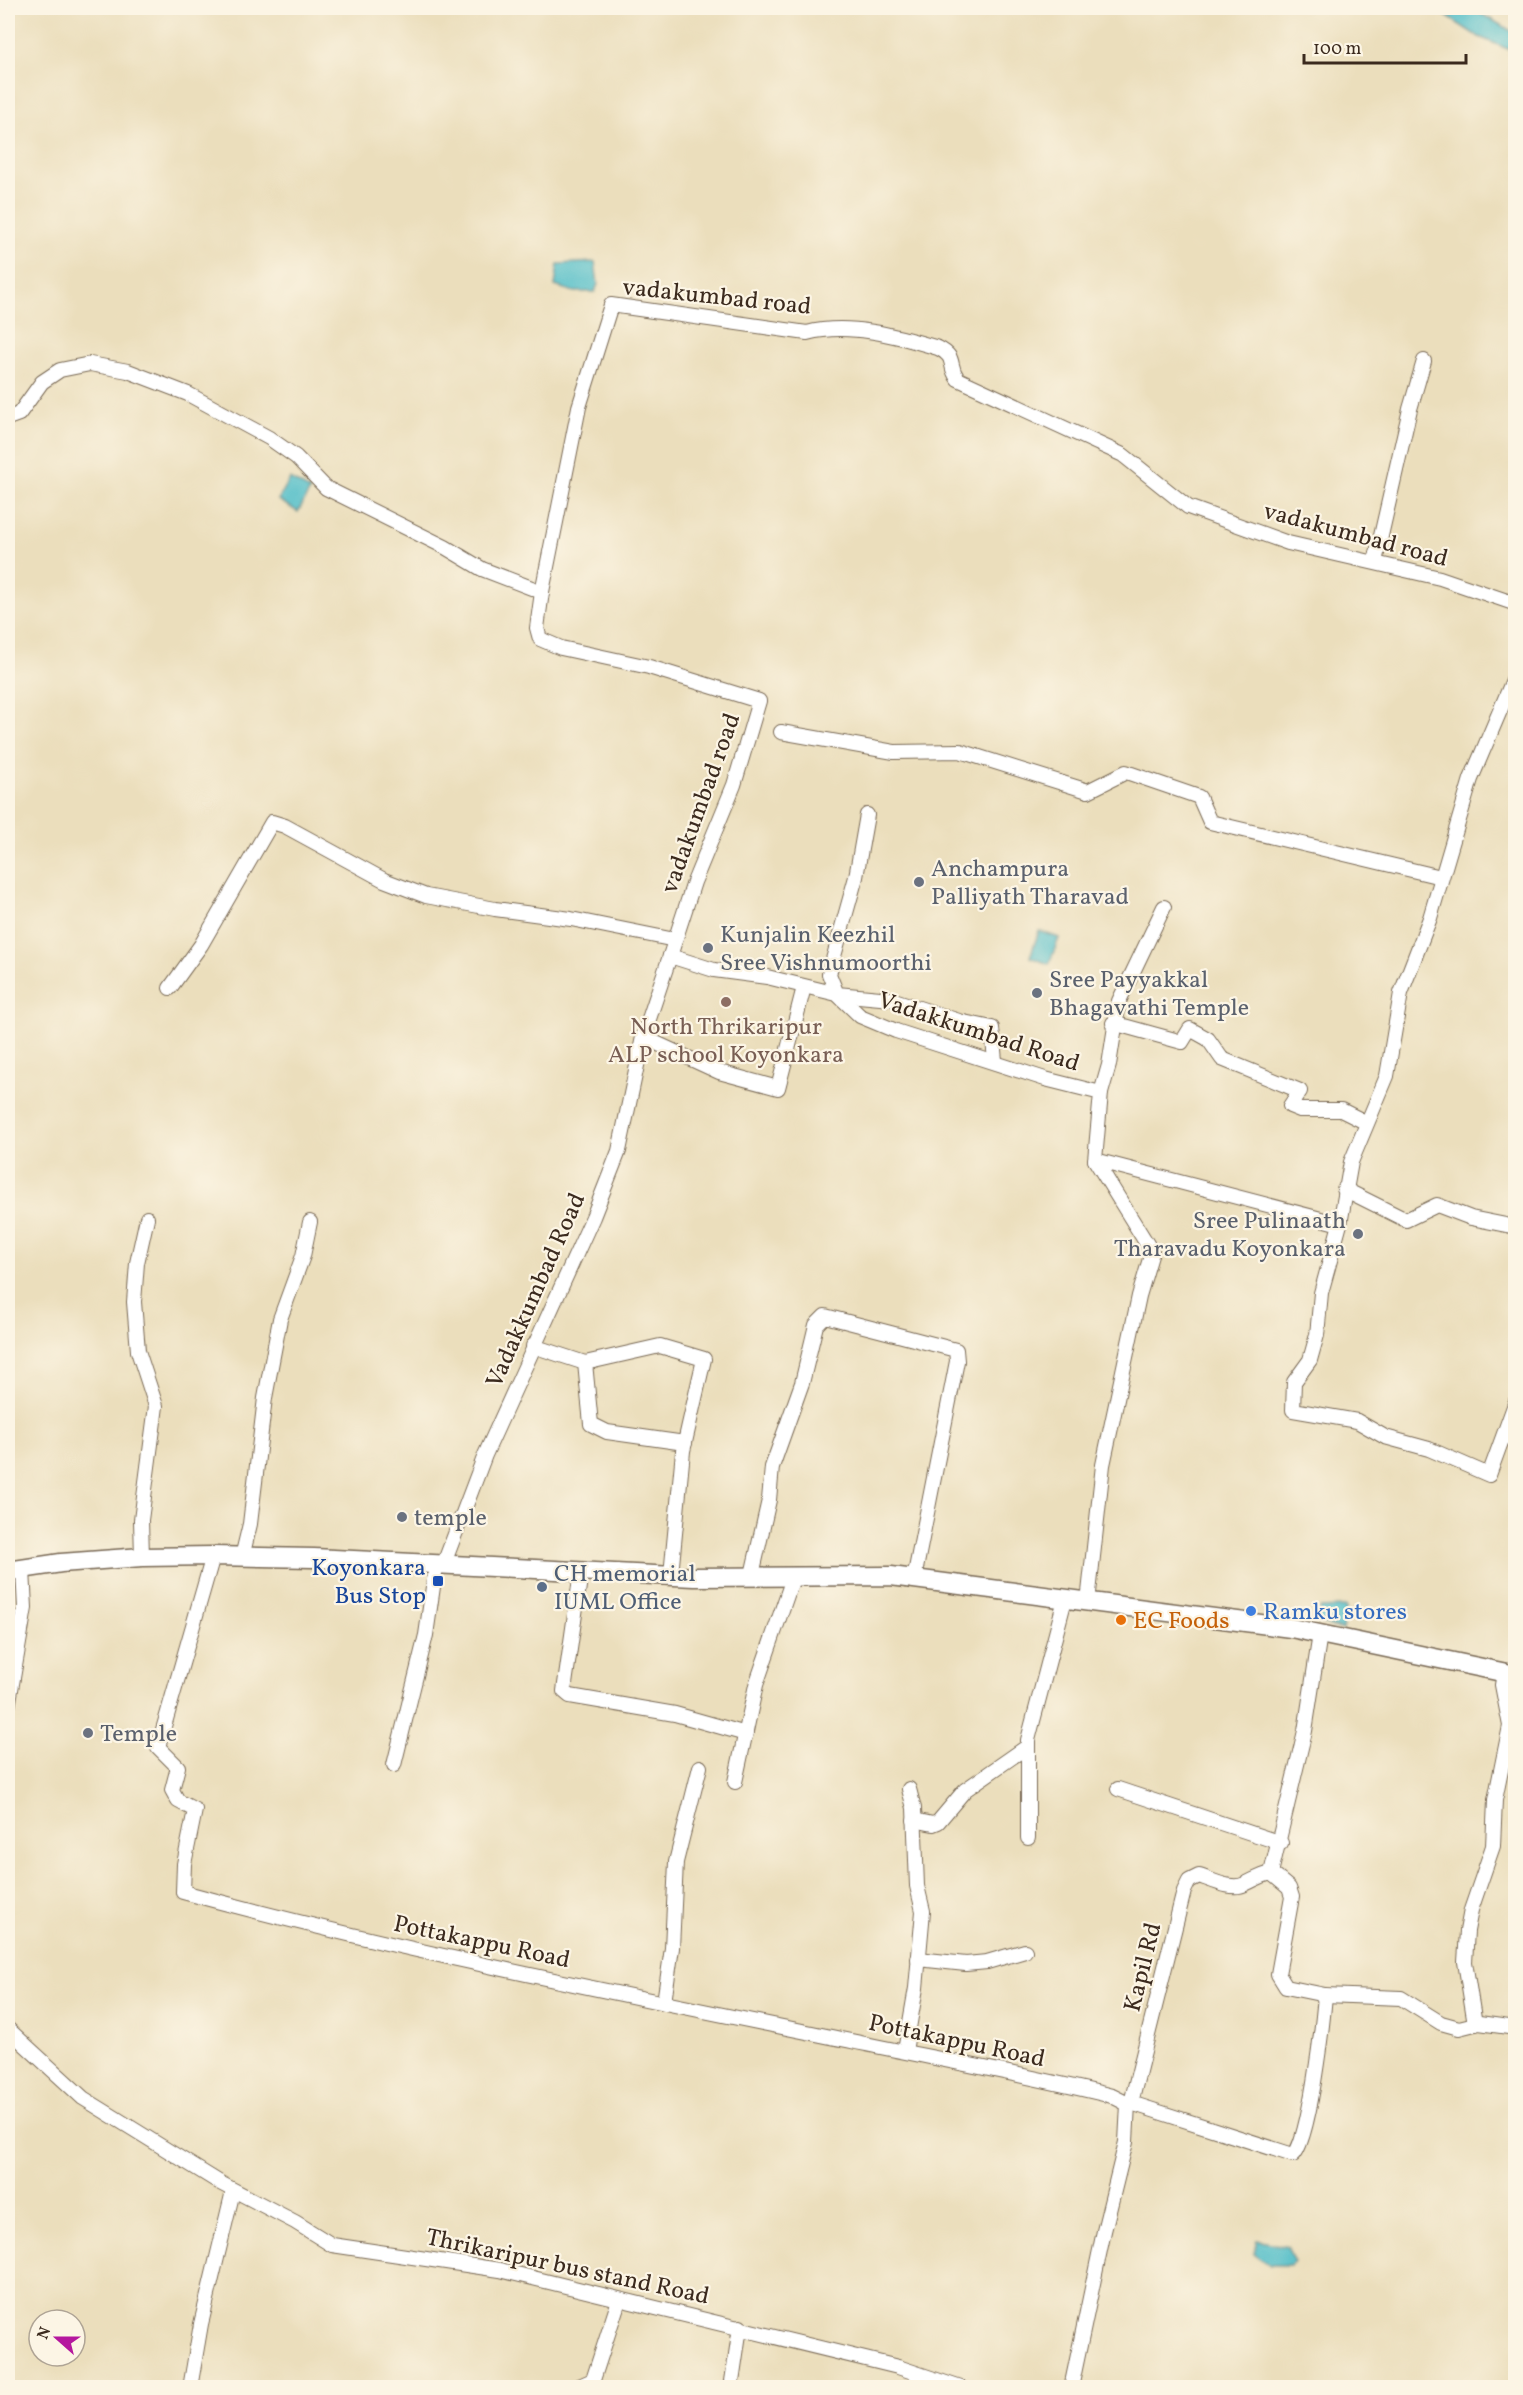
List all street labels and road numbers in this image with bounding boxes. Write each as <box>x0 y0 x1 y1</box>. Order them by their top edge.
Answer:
street label: vadakumbad road <box>621 271 813 325</box>
street label: vadakumbad road <box>1259 495 1452 577</box>
street label: vadakumbad road <box>653 709 750 899</box>
street label: Vadakkumbad Road <box>873 984 1084 1082</box>
street label: Vadakkumbad Road <box>479 1188 595 1394</box>
street label: Pottakappu Road <box>390 1908 573 1978</box>
street label: Kapil Rd <box>1116 1919 1171 2016</box>
street label: Pottakappu Road <box>865 2007 1048 2077</box>
street label: Thrikaripur bus stand Road <box>423 2221 712 2315</box>

